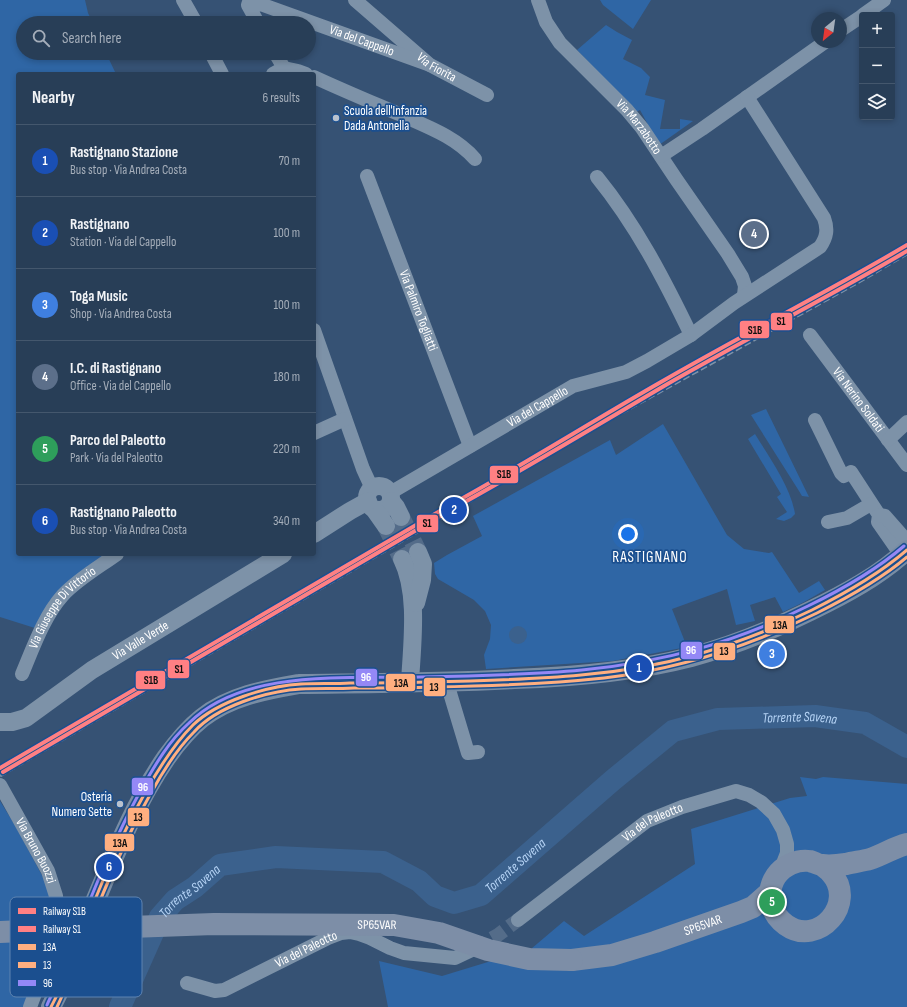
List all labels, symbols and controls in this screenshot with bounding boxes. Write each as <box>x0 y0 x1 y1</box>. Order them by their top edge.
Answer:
north arrow <box>811 12 847 48</box>
map controls <box>859 12 895 120</box>
button: + <box>859 12 895 48</box>
search box <box>16 16 316 60</box>
street label: Via del Cappello <box>327 21 396 59</box>
icon: search <box>30 27 52 49</box>
text: Search here <box>62 29 122 48</box>
button: − <box>859 48 895 84</box>
street label: Via Fiorita <box>413 49 459 85</box>
button: layers <box>859 84 895 120</box>
text: Nearby <box>32 88 75 108</box>
text: 6 results <box>262 90 300 106</box>
street label: Via Marzabotto <box>613 96 665 157</box>
place label: Scuola dell'Infanzia Dada Antonella <box>344 103 427 134</box>
marker: Scuola dell'Infanzia Dada Antonella <box>331 113 341 123</box>
text: Rastignano Stazione <box>70 143 178 162</box>
text: 1 <box>42 153 48 169</box>
text: 70 m <box>279 153 300 169</box>
text: Bus stop · Via Andrea Costa <box>70 162 187 178</box>
text: Rastignano <box>70 215 129 234</box>
pin: 4 <box>741 219 767 249</box>
text: 2 <box>42 225 48 241</box>
text: 100 m <box>273 225 300 241</box>
text: Station · Via del Cappello <box>70 234 176 250</box>
street label: Via Palmiro Togliatti <box>396 268 441 353</box>
text: Toga Music <box>70 287 128 306</box>
text: 3 <box>42 297 48 313</box>
text: 100 m <box>273 297 300 313</box>
text: Shop · Via Andrea Costa <box>70 306 172 322</box>
line badge: S1 <box>770 312 793 331</box>
text: S1 <box>776 315 786 328</box>
line badge: S1B <box>739 320 770 339</box>
text: S1B <box>748 324 762 337</box>
text: I.C. di Rastignano <box>70 359 161 378</box>
street label: Via Nerino Soldati <box>829 364 888 435</box>
text: 4 <box>42 369 48 385</box>
text: 180 m <box>274 369 300 385</box>
text: Office · Via del Cappello <box>70 378 171 394</box>
street label: Via del Cappello <box>504 383 571 431</box>
text: Parco del Paleotto <box>70 431 166 450</box>
text: 5 <box>42 441 48 457</box>
text: 220 m <box>273 441 300 457</box>
text: Park · Via del Paleotto <box>70 450 163 466</box>
line badge: S1B <box>489 465 519 484</box>
text: S1B <box>497 468 511 481</box>
pin: 2 <box>441 495 467 525</box>
text: Rastignano Paleotto <box>70 503 177 522</box>
text: 6 <box>42 513 48 529</box>
text: 340 m <box>273 513 300 529</box>
line badge: S1 <box>416 514 439 533</box>
text: S1 <box>422 517 432 530</box>
text: Bus stop · Via Andrea Costa <box>70 522 187 538</box>
your location <box>618 524 638 544</box>
district label: RASTIGNANO <box>612 548 688 567</box>
street label: Via Giuseppe Di Vittorio <box>25 563 99 651</box>
line badge: 13A <box>764 615 795 634</box>
street label: Via Valle Verde <box>110 617 172 664</box>
text: 13A <box>773 619 788 632</box>
pin: 3 <box>759 639 785 669</box>
line badge: 96 <box>680 641 703 660</box>
line badge: 13 <box>713 642 736 661</box>
text: 96 <box>686 644 696 657</box>
text: 13 <box>719 645 729 658</box>
pin: 1 <box>626 653 652 683</box>
line badge: S1 <box>167 659 190 679</box>
text: S1 <box>174 663 184 676</box>
line badge: 96 <box>355 668 378 687</box>
line badge: S1B <box>135 670 166 690</box>
text: 96 <box>361 671 371 684</box>
line badge: 13A <box>385 673 416 692</box>
text: S1B <box>144 674 158 687</box>
text: 13A <box>394 677 409 690</box>
line badge: 13 <box>423 677 446 697</box>
text: 13 <box>429 681 439 694</box>
water label: Torrente Savena <box>762 707 839 728</box>
line badge: 96 <box>131 777 154 796</box>
text: 96 <box>138 781 148 794</box>
place label: Osteria Numero Sette <box>52 789 112 820</box>
marker: Osteria Numero Sette <box>115 799 125 809</box>
street label: Via del Paleotto <box>619 799 685 845</box>
line badge: 13 <box>127 807 150 827</box>
text: 13 <box>133 811 143 824</box>
street label: Via Bruno Buozzi <box>12 815 59 885</box>
line badge: 13A <box>104 833 135 852</box>
water label: Torrente Savena <box>481 834 549 896</box>
text: 13A <box>113 837 128 850</box>
pin: 6 <box>96 852 122 882</box>
water label: Torrente Savena <box>155 860 224 921</box>
pin: 5 <box>759 887 785 917</box>
legend <box>10 897 142 997</box>
text: Railway S1B <box>43 905 86 918</box>
street label: SP65VAR <box>682 911 724 939</box>
street label: SP65VAR <box>357 917 396 933</box>
text: Railway S1 <box>43 923 81 936</box>
street label: Via del Paleotto <box>273 927 339 971</box>
text: 13A <box>43 941 56 954</box>
text: 13 <box>43 959 52 972</box>
text: 96 <box>43 977 53 990</box>

